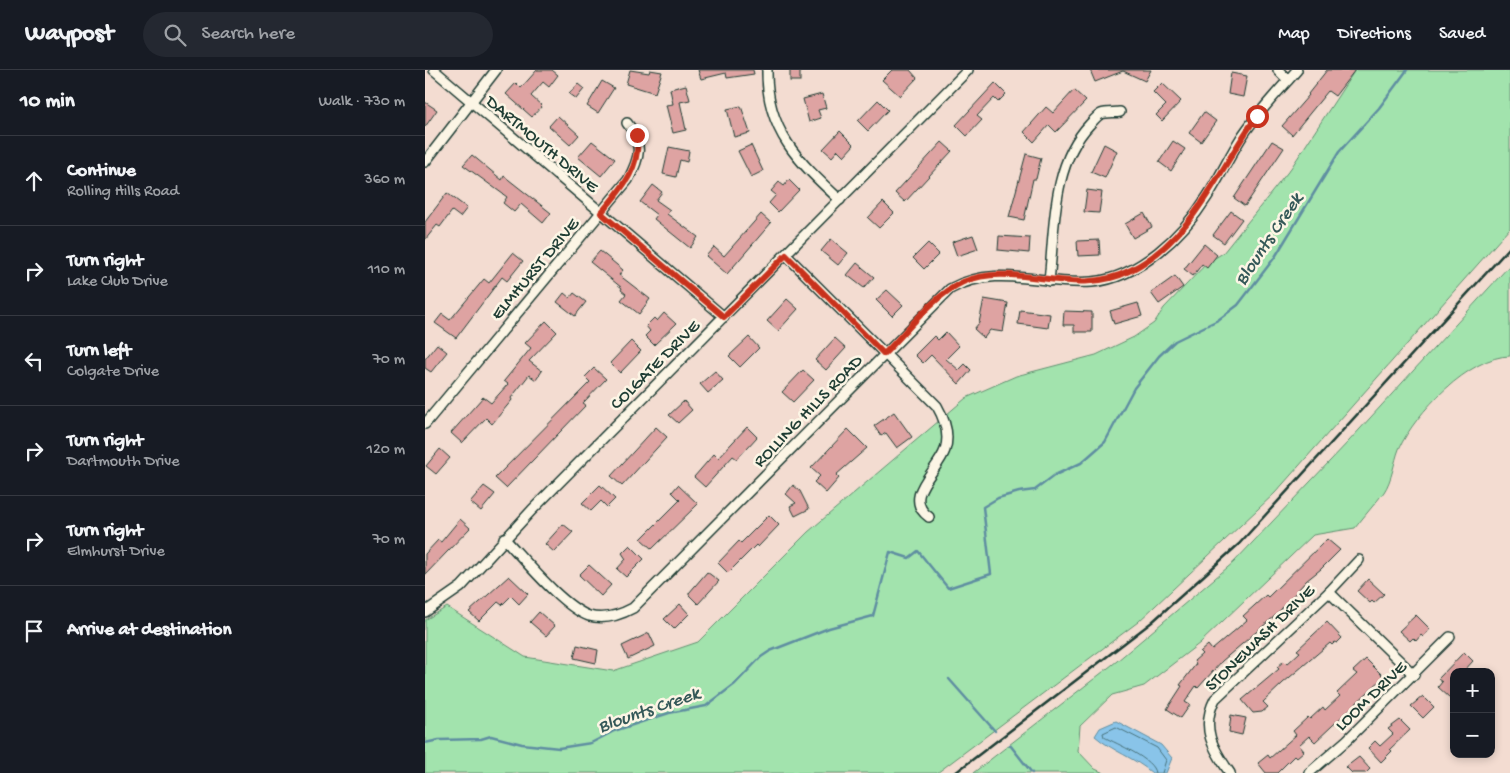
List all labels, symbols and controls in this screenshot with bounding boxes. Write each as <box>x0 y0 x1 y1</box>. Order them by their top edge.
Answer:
search box <box>143 12 493 57</box>
text: Waypost <box>25 20 113 49</box>
icon: search <box>161 21 189 49</box>
text: Search here <box>201 23 295 46</box>
text: Map <box>1278 24 1310 45</box>
text: Directions <box>1338 24 1411 45</box>
text: Saved <box>1439 24 1485 45</box>
text: 10 min <box>20 90 75 115</box>
street label: DARTMOUTH DRIVE <box>480 91 603 199</box>
text: Walk · 730 m <box>318 93 405 112</box>
route start <box>1246 105 1269 128</box>
route end <box>626 124 649 147</box>
text: Continue <box>67 160 136 183</box>
icon: ahead <box>20 167 48 195</box>
text: 360 m <box>364 171 405 190</box>
text: Rolling Hills Road <box>67 183 179 202</box>
water label: Blounts Creek <box>1231 188 1310 290</box>
street label: ELMHURST DRIVE <box>487 214 585 325</box>
text: Turn right <box>67 250 143 273</box>
icon: right <box>20 257 48 285</box>
text: 110 m <box>368 261 405 280</box>
text: Lake Club Drive <box>67 273 168 292</box>
street label: COLGATE DRIVE <box>607 316 706 415</box>
text: Turn left <box>67 340 131 363</box>
icon: left <box>20 347 48 375</box>
text: 70 m <box>372 351 405 370</box>
street label: ROLLING HILLS ROAD <box>750 351 868 472</box>
text: Colgate Drive <box>67 363 159 382</box>
text: Turn right <box>67 430 143 453</box>
icon: right <box>20 437 48 465</box>
text: 120 m <box>366 441 405 460</box>
text: Dartmouth Drive <box>67 453 179 472</box>
text: Turn right <box>67 520 143 543</box>
icon: right <box>20 527 48 555</box>
text: 70 m <box>372 531 405 550</box>
text: Elmhurst Drive <box>67 543 165 562</box>
street label: STONEWASH DRIVE <box>1201 580 1321 697</box>
icon: arrive <box>20 617 48 645</box>
text: Arrive at destination <box>67 619 231 642</box>
street label: LOOM DRIVE <box>1331 657 1413 736</box>
map controls <box>1450 668 1495 758</box>
button: + <box>1450 668 1495 713</box>
water label: Blounts Creek <box>595 683 704 739</box>
button: − <box>1450 713 1495 758</box>

